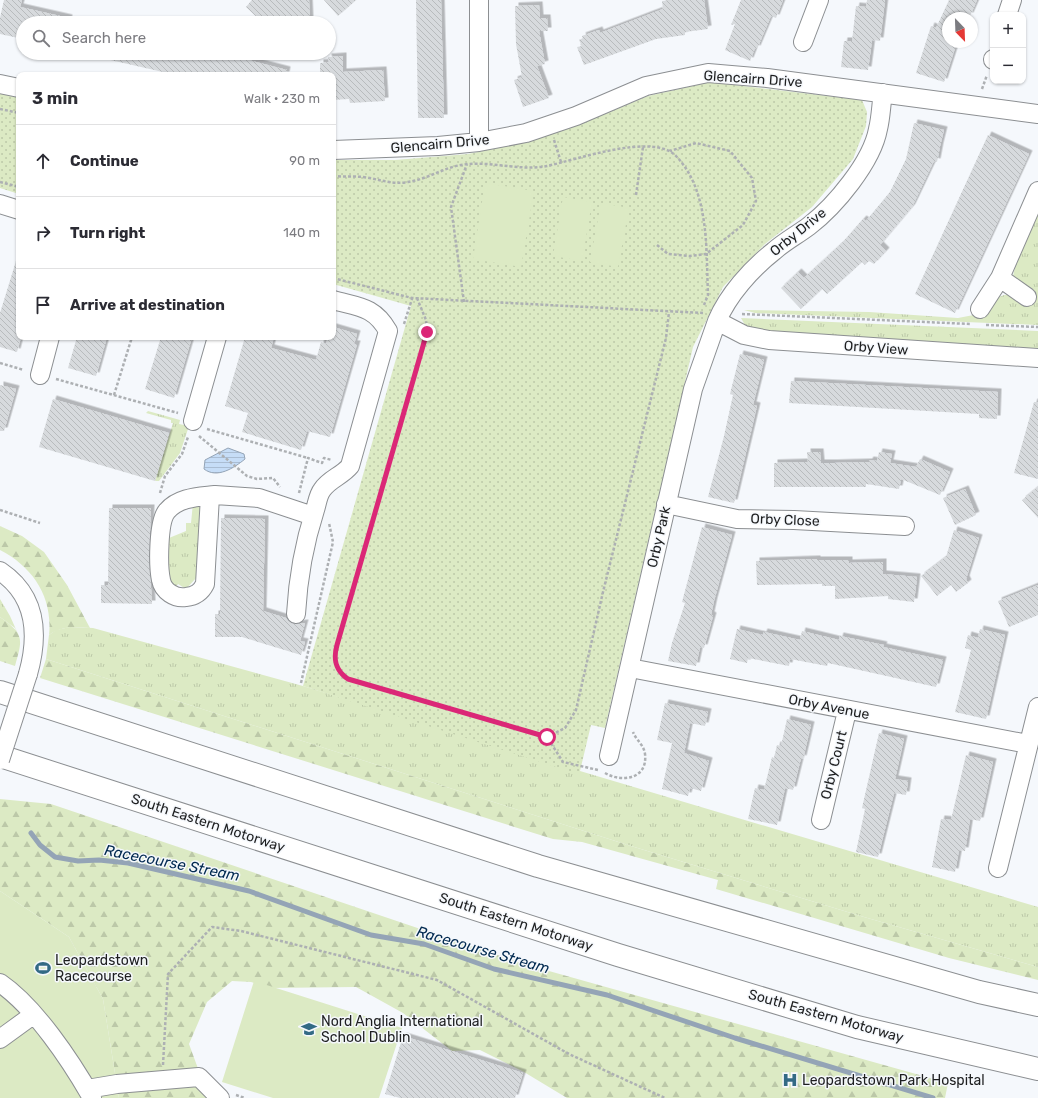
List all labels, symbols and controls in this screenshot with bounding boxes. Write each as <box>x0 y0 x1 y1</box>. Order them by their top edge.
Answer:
north arrow <box>942 12 978 48</box>
map controls <box>990 12 1026 84</box>
button: + <box>990 12 1026 48</box>
search box <box>16 16 336 60</box>
icon: search <box>30 27 52 49</box>
text: Search here <box>62 29 146 47</box>
button: − <box>990 48 1026 84</box>
street label: Glencairn Drive <box>703 67 803 91</box>
text: 3 min <box>32 88 78 108</box>
text: Walk · 230 m <box>244 91 320 106</box>
street label: Glencairn Drive <box>390 131 490 157</box>
icon: ahead <box>32 150 54 172</box>
text: Continue <box>70 152 139 170</box>
text: 90 m <box>289 153 320 168</box>
street label: Orby Drive <box>766 204 830 260</box>
icon: right <box>32 222 54 244</box>
text: Turn right <box>70 224 145 242</box>
text: 140 m <box>283 225 320 240</box>
icon: arrive <box>32 294 54 316</box>
text: Arrive at destination <box>70 296 225 314</box>
route end <box>418 323 436 341</box>
street label: Orby View <box>843 337 909 359</box>
street label: Orby Park <box>644 504 675 569</box>
street label: Orby Close <box>750 510 820 530</box>
street label: Orby Avenue <box>787 691 871 723</box>
route start <box>538 728 556 746</box>
street label: Orby Court <box>817 728 851 801</box>
street label: South Eastern Motorway <box>129 790 287 856</box>
water label: Racecourse Stream <box>103 841 241 885</box>
street label: South Eastern Motorway <box>437 889 595 955</box>
water label: Racecourse Stream <box>414 922 552 978</box>
place label: Leopardstown Racecourse <box>55 952 148 985</box>
sports icon: Leopardstown Racecourse <box>34 959 52 977</box>
street label: South Eastern Motorway <box>746 986 906 1046</box>
place label: Nord Anglia International School Dublin <box>321 1013 483 1046</box>
school or university icon: Nord Anglia International School Dublin <box>300 1020 318 1038</box>
hospital icon: Leopardstown Park Hospital <box>781 1071 799 1089</box>
place label: Leopardstown Park Hospital <box>802 1072 985 1089</box>

